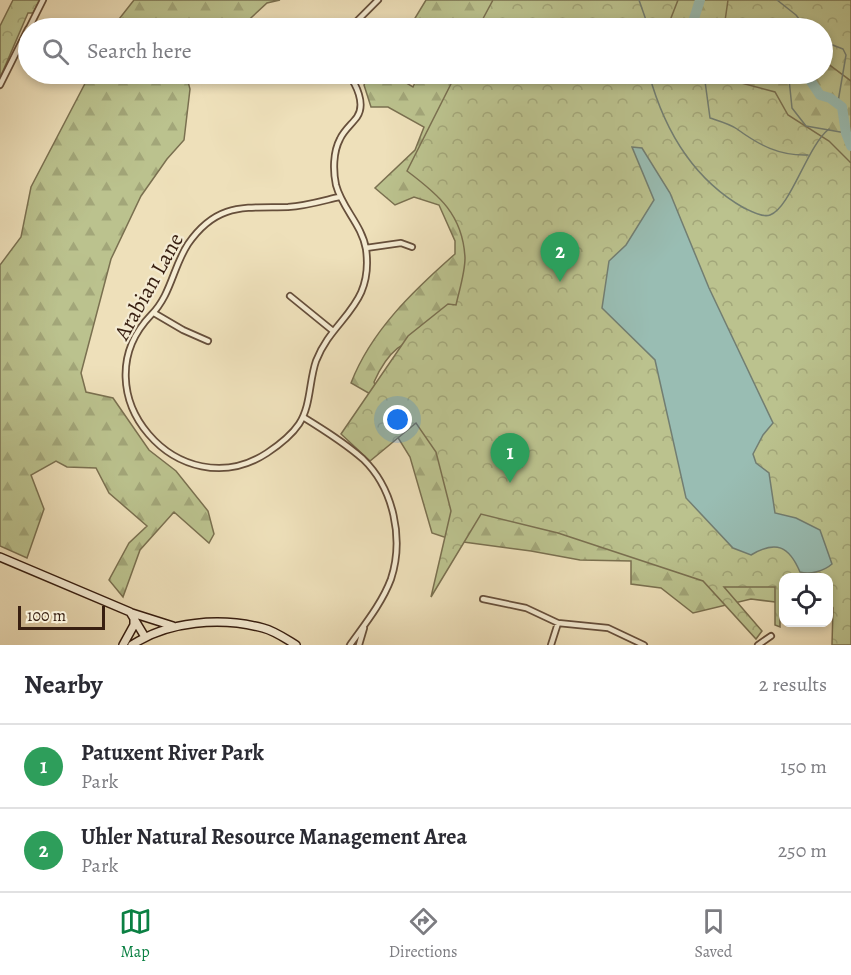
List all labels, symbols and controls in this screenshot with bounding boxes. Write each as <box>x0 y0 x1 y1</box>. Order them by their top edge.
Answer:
search box <box>18 18 833 84</box>
icon: search <box>39 35 72 68</box>
text: Search here <box>87 36 192 66</box>
street label: Arabian Lane <box>107 228 191 346</box>
pin: 2 <box>540 232 580 282</box>
your location <box>383 405 412 434</box>
pin: 1 <box>490 434 530 483</box>
map controls <box>779 573 833 627</box>
button: locate <box>779 573 833 627</box>
scale bar <box>18 603 105 630</box>
text: 100 m <box>27 605 66 627</box>
text: Nearby <box>24 667 103 702</box>
text: 2 results <box>759 671 827 698</box>
text: Patuxent River Park <box>81 738 264 768</box>
text: 1 <box>40 753 47 780</box>
text: 150 m <box>780 753 827 780</box>
text: Park <box>81 768 119 795</box>
text: Uhler Natural Resource Management Area <box>81 822 467 852</box>
text: 2 <box>39 837 48 864</box>
text: 250 m <box>778 837 827 864</box>
text: Park <box>81 852 119 879</box>
tab: Map <box>119 905 152 963</box>
tab: Directions <box>389 905 457 963</box>
tab: Saved <box>694 905 732 963</box>

